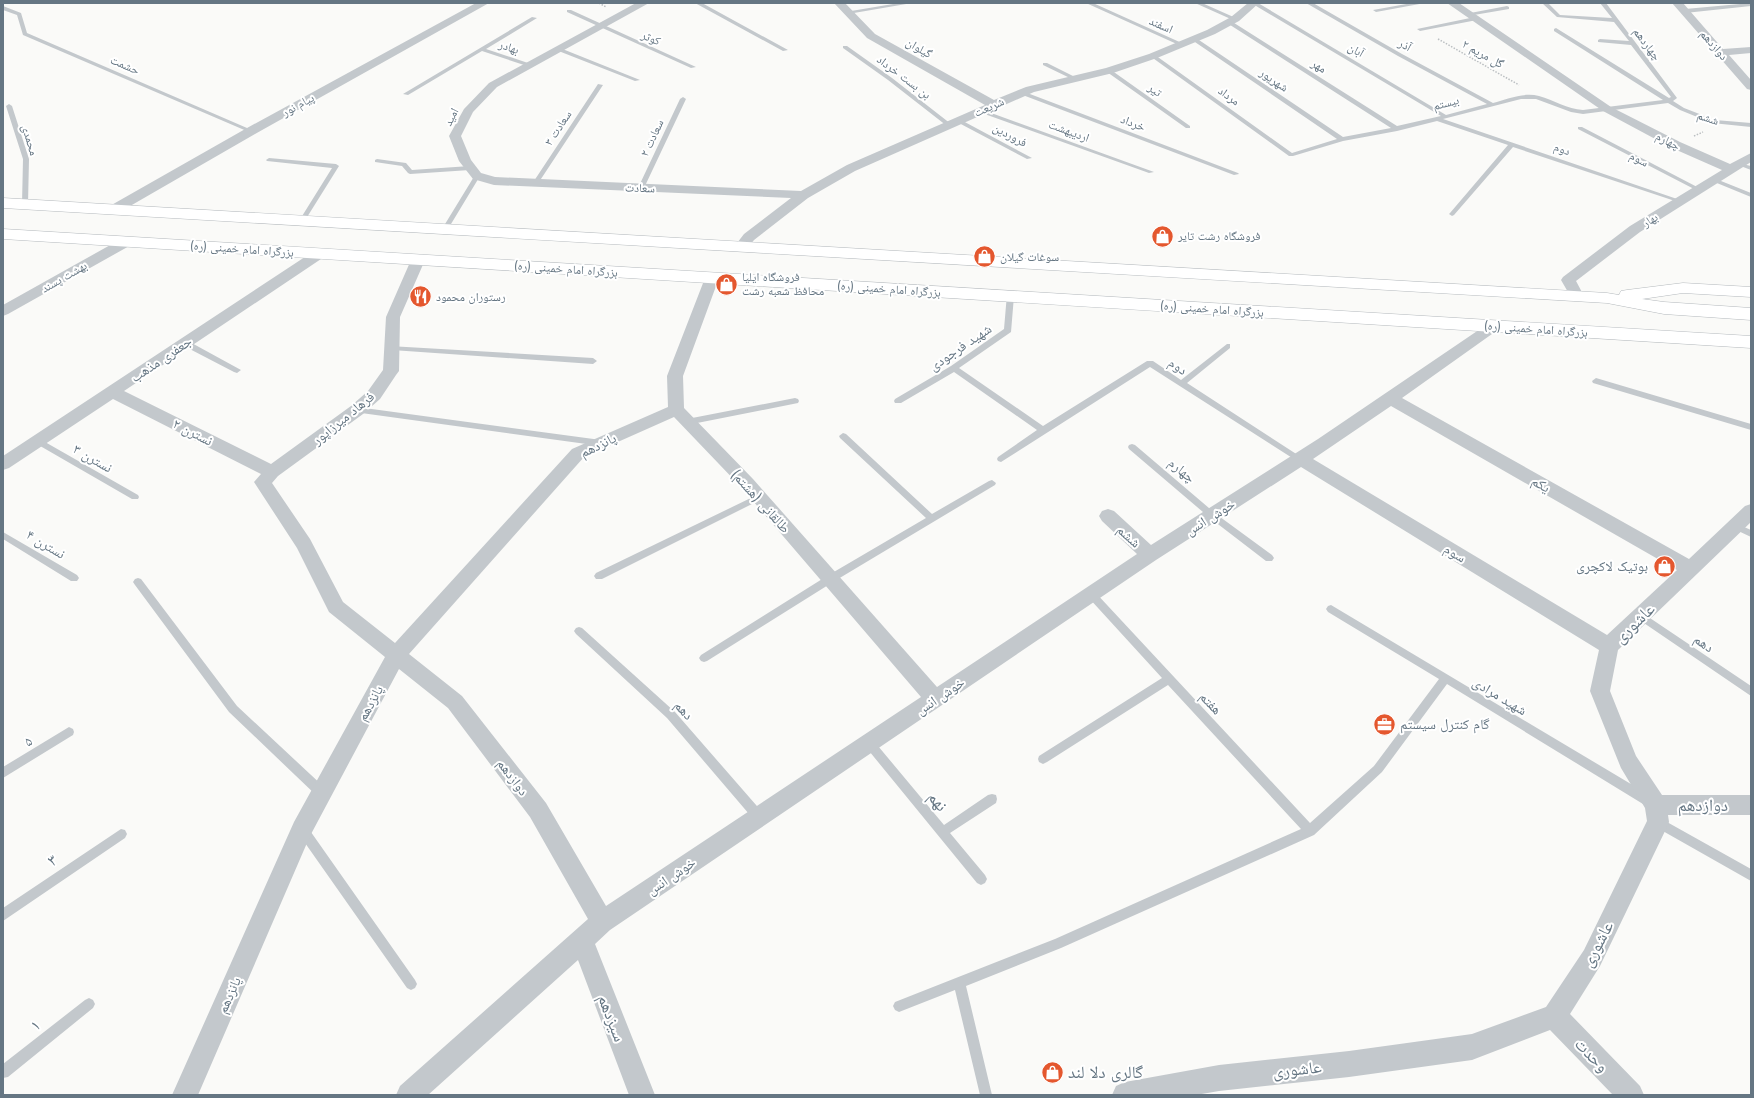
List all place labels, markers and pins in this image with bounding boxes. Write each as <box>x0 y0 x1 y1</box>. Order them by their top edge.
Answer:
shop icon: فروشگاه رشت تاير <box>1149 223 1175 249</box>
place label: فروشگاه رشت تاير <box>1177 227 1261 245</box>
shop icon: سوغات گیلان <box>972 244 998 270</box>
place label: سوغات گیلان <box>1000 248 1059 266</box>
place label: فروشگاه ایلیا محافظ شعبه رشت <box>742 268 824 300</box>
shop icon: فروشگاه ایلیا محافظ شعبه رشت <box>714 271 740 297</box>
restaurant icon: رستوران محمود <box>407 284 433 310</box>
place label: رستوران محمود <box>436 288 506 306</box>
shop icon: بوتیک لاکچری <box>1651 553 1677 579</box>
place label: بوتیک لاکچری <box>1576 556 1648 576</box>
office icon: گام کنترل سیستم <box>1372 711 1398 737</box>
place label: گام کنترل سیستم <box>1400 714 1490 734</box>
shop icon: گالری دلا لند <box>1040 1059 1066 1085</box>
place label: گالری دلا لند <box>1068 1060 1143 1084</box>

